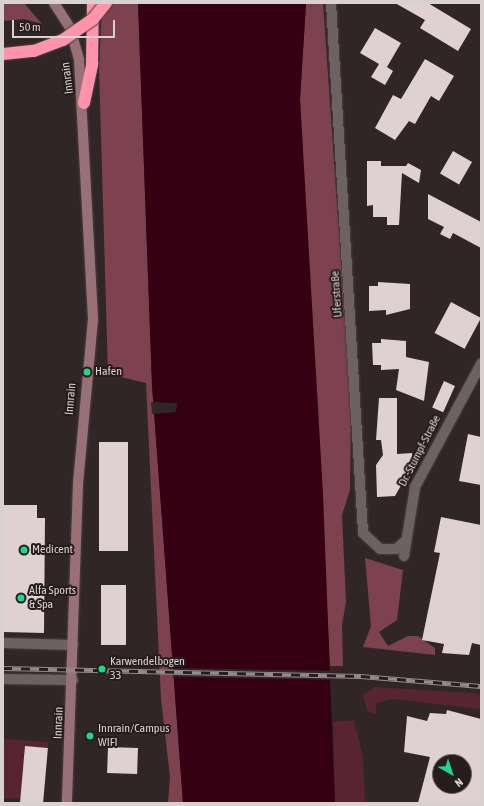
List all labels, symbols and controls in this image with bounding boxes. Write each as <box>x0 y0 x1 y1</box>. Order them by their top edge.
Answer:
scale bar <box>14 12 117 38</box>
text: 50 m <box>19 20 41 34</box>
street label: Innrain <box>59 61 77 95</box>
street label: Uferstraße <box>328 270 346 318</box>
place label: Hafen <box>95 365 122 379</box>
marker: Hafen <box>82 367 92 377</box>
street label: Innrain <box>62 382 80 416</box>
street label: Dr.-Stumpf-Straße <box>396 413 444 489</box>
place label: Medicent <box>32 543 73 557</box>
marker: Medicent <box>19 545 29 555</box>
place label: Alfa Sports & Spa <box>29 584 76 612</box>
marker: Alfa Sports & Spa <box>16 593 26 603</box>
place label: Karwendelbogen 33 <box>110 655 185 683</box>
marker: Karwendelbogen 33 <box>97 664 107 674</box>
street label: Innrain <box>51 707 67 739</box>
place label: Innrain/Campus WIFI <box>98 722 170 750</box>
marker: Innrain/Campus WIFI <box>85 731 95 741</box>
north arrow <box>432 754 472 794</box>
text: N <box>453 776 465 789</box>

